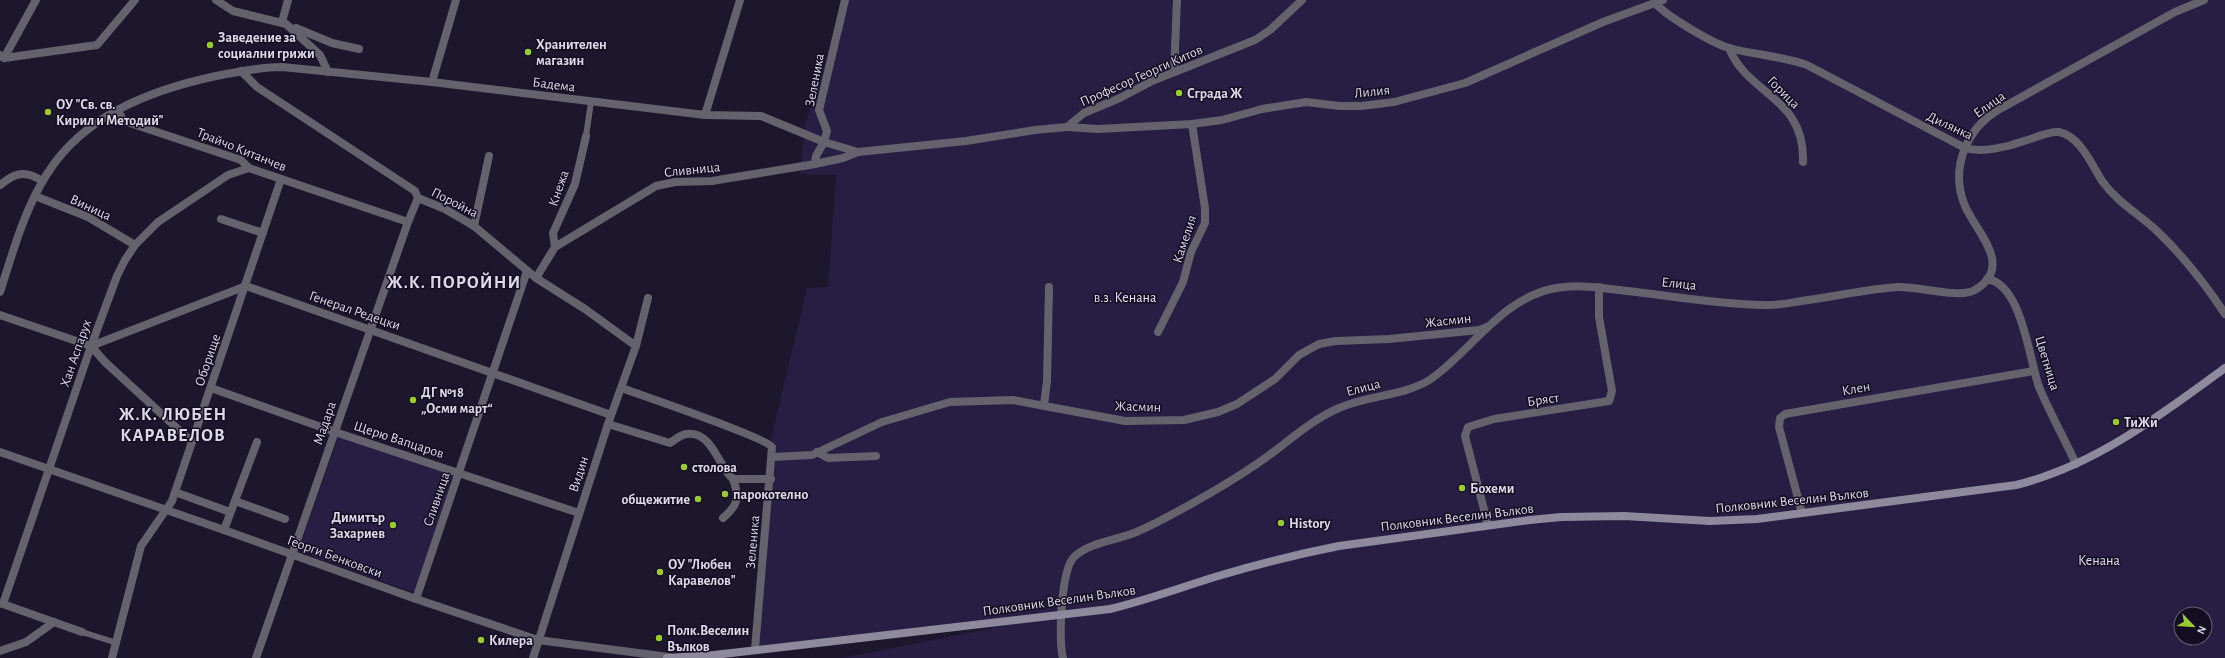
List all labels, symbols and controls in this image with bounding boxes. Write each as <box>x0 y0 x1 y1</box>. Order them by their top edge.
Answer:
place label: Заведение за социални грижи <box>218 31 315 61</box>
place label: Хранителен магазин <box>536 38 607 68</box>
marker: Заведение за социални грижи <box>205 40 215 50</box>
street label: Професор Георги Китов <box>1078 43 1205 109</box>
marker: Хранителен магазин <box>523 47 533 57</box>
street label: Зеленика <box>803 52 827 108</box>
street label: Горица <box>1764 74 1803 112</box>
street label: Бадема <box>532 75 577 95</box>
street label: Лилия <box>1354 83 1391 101</box>
place label: Сграда Ж <box>1187 87 1243 101</box>
marker: Сграда Ж <box>1174 88 1184 98</box>
street label: Елица <box>1971 89 2008 121</box>
place label: ОУ "Св. св. Кирил и Методий" <box>56 98 163 128</box>
marker: ОУ "Св. св. Кирил и Методий" <box>43 107 53 117</box>
street label: Дилянка <box>1924 109 1975 143</box>
street label: Трайчо Китанчев <box>195 126 288 174</box>
street label: Сливница <box>663 160 722 180</box>
street label: Кнежа <box>546 168 572 208</box>
street label: Поройна <box>429 185 481 221</box>
street label: Виница <box>68 192 114 224</box>
street label: Камелия <box>1171 214 1199 265</box>
district label: Ж.К. ПОРОЙНИ <box>387 272 521 292</box>
street label: Елица <box>1661 275 1698 293</box>
street label: Генерал Редецки <box>307 289 402 333</box>
park label: в.з. Кенана <box>1094 291 1157 305</box>
street label: Жасмин <box>1424 312 1472 330</box>
street label: Хан Аспарух <box>58 318 94 389</box>
street label: Оборище <box>193 332 223 388</box>
street label: Цветница <box>2032 334 2062 393</box>
street label: Елица <box>1345 377 1383 399</box>
street label: Клен <box>1841 380 1871 398</box>
place label: ДГ №18 „Осми март“ <box>421 386 493 416</box>
street label: Бряст <box>1526 391 1561 409</box>
marker: ДГ №18 „Осми март“ <box>408 395 418 405</box>
street label: Мадара <box>311 399 339 447</box>
street label: Жасмин <box>1114 399 1161 415</box>
district label: Ж.К. ЛЮБЕН КАРАВЕЛОВ <box>119 406 227 445</box>
place label: ТиЖи <box>2124 416 2158 430</box>
marker: ТиЖи <box>2111 417 2121 427</box>
street label: Щерю Вапцаров <box>352 419 445 461</box>
street label: Видин <box>567 455 591 494</box>
place label: столова <box>692 461 737 475</box>
marker: столова <box>679 462 689 472</box>
street label: Сливница <box>421 470 453 528</box>
place label: Бохеми <box>1470 482 1514 496</box>
marker: Бохеми <box>1457 483 1467 493</box>
street label: Полковник Веселин Вълков <box>1715 486 1870 516</box>
place label: парокотелно <box>733 488 808 502</box>
marker: парокотелно <box>720 489 730 499</box>
place label: общежитие <box>621 493 690 507</box>
marker: общежитие <box>693 494 703 504</box>
street label: Полковник Веселин Вълков <box>1380 502 1535 534</box>
place label: Димитър Захариев <box>330 511 385 541</box>
street label: Зеленика <box>744 514 762 569</box>
place label: History <box>1289 517 1331 531</box>
marker: History <box>1276 518 1286 528</box>
marker: Димитър Захариев <box>388 520 398 530</box>
street label: Георги Бенковски <box>285 533 384 581</box>
park label: Кенана <box>2078 554 2121 568</box>
place label: ОУ "Любен Каравелов" <box>668 558 736 588</box>
marker: ОУ "Любен Каравелов" <box>655 567 665 577</box>
street label: Полковник Веселин Вълков <box>982 583 1137 619</box>
north arrow <box>2173 606 2213 646</box>
place label: Полк.Веселин Вълков <box>667 624 749 654</box>
text: N <box>2195 624 2208 636</box>
marker: Полк.Веселин Вълков <box>654 633 664 643</box>
place label: Килера <box>489 634 533 648</box>
marker: Килера <box>476 635 486 645</box>

